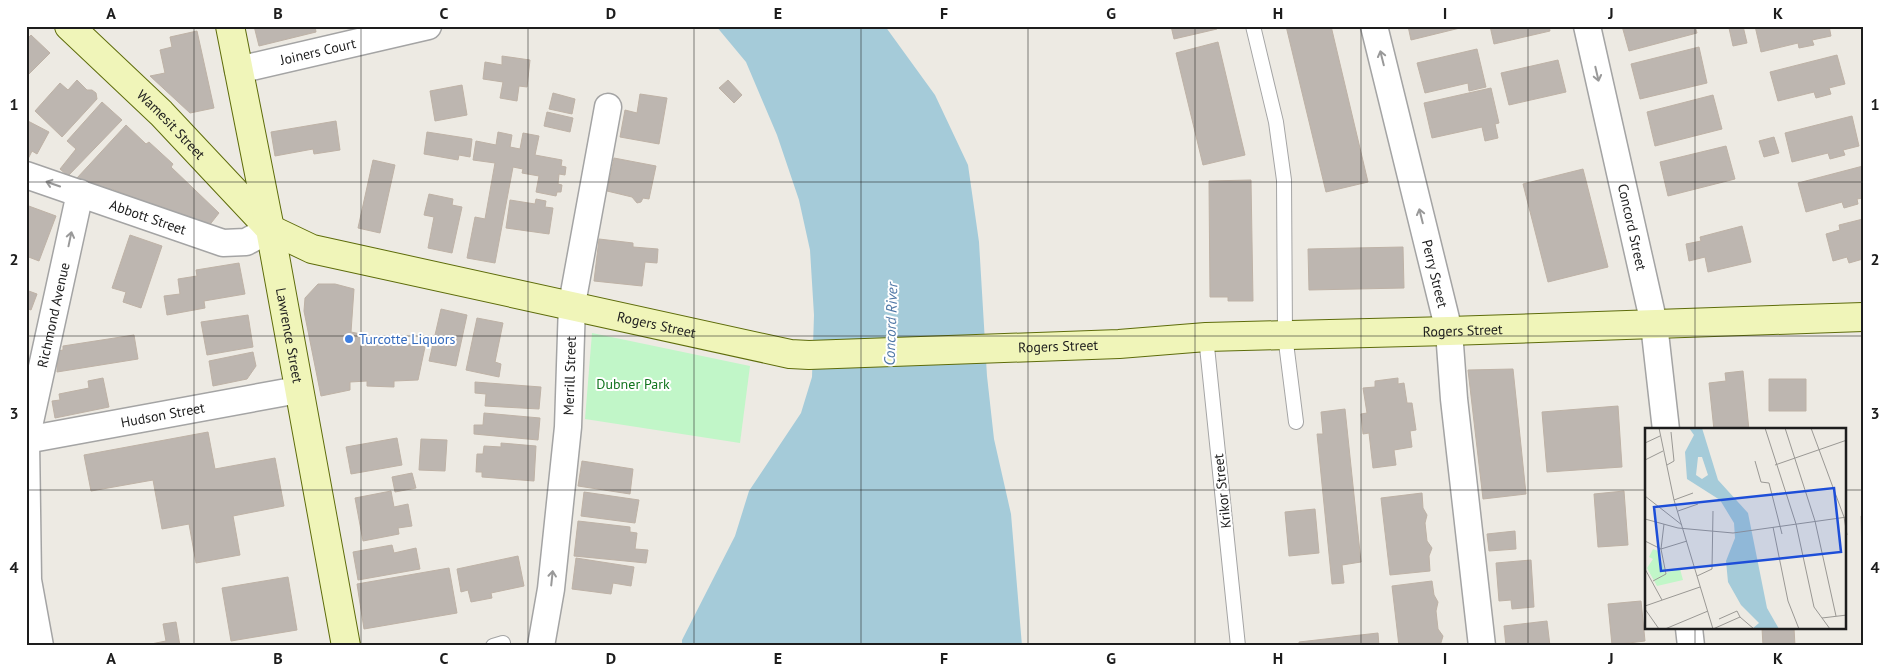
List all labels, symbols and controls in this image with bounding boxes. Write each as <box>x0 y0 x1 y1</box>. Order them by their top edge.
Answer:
text: A <box>106 3 116 23</box>
text: B <box>273 3 283 23</box>
text: C <box>440 3 449 23</box>
text: D <box>606 3 616 23</box>
text: E <box>774 3 782 23</box>
text: F <box>940 3 948 23</box>
text: G <box>1106 3 1116 23</box>
text: H <box>1273 3 1283 23</box>
text: I <box>1443 3 1447 23</box>
text: J <box>1607 3 1614 23</box>
text: K <box>1773 3 1783 23</box>
street label: Joiners Court <box>277 34 358 69</box>
one-way arrow <box>1377 51 1386 67</box>
one-way arrow <box>1593 65 1602 81</box>
street label: Wamesit Street <box>133 86 209 164</box>
text: 1 <box>9 94 19 114</box>
text: 1 <box>1870 94 1880 114</box>
one-way arrow <box>46 179 62 188</box>
street label: Concord Street <box>1614 182 1651 272</box>
street label: Abbott Street <box>107 196 189 239</box>
one-way arrow <box>1416 208 1425 224</box>
one-way arrow <box>66 231 75 247</box>
street label: Perry Street <box>1418 238 1452 310</box>
text: 2 <box>9 249 19 269</box>
text: 2 <box>1870 249 1880 269</box>
street label: Richmond Avenue <box>33 261 74 369</box>
water label: Concord River <box>880 281 901 366</box>
street label: Lawrence Street <box>272 286 307 385</box>
street label: Rogers Street <box>615 307 698 342</box>
street label: Rogers Street <box>1422 320 1503 341</box>
place label: Turcotte Liquors <box>359 330 456 348</box>
marker: Turcotte Liquors <box>343 333 355 345</box>
street label: Merrill Street <box>559 336 580 416</box>
street label: Rogers Street <box>1018 336 1099 357</box>
park label: Dubner Park <box>596 375 670 393</box>
street label: Hudson Street <box>119 398 206 431</box>
text: 3 <box>9 403 19 423</box>
text: 3 <box>1870 403 1880 423</box>
inset map <box>1645 428 1846 630</box>
street label: Krikor Street <box>1209 453 1235 529</box>
text: 4 <box>9 557 19 577</box>
text: 4 <box>1870 557 1880 577</box>
one-way arrow <box>547 570 557 586</box>
text: A <box>106 648 116 668</box>
text: B <box>273 648 283 668</box>
text: C <box>440 648 449 668</box>
text: D <box>606 648 616 668</box>
text: E <box>774 648 782 668</box>
text: F <box>940 648 948 668</box>
text: G <box>1106 648 1116 668</box>
text: H <box>1273 648 1283 668</box>
text: I <box>1443 648 1447 668</box>
text: J <box>1607 648 1614 668</box>
text: K <box>1773 648 1783 668</box>

